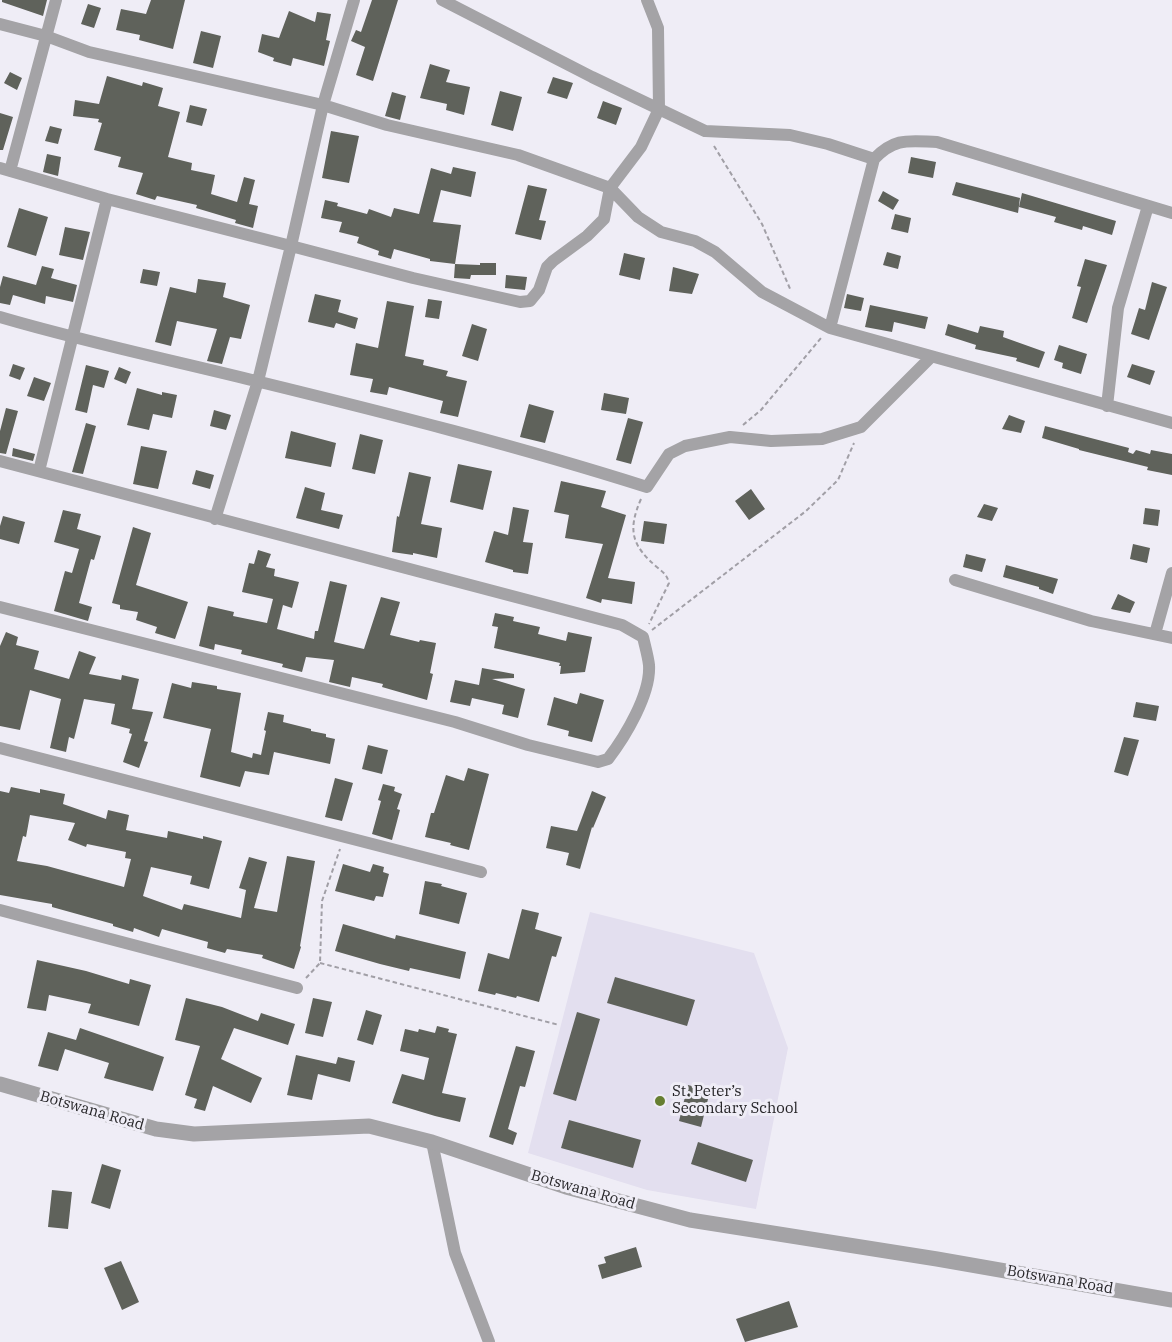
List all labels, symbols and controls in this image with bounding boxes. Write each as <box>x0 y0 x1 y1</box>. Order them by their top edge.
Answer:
place label: St. Peter’s Secondary School <box>672 1083 798 1118</box>
street label: Botswana Road <box>38 1087 146 1135</box>
marker: St. Peter’s Secondary School <box>653 1094 667 1108</box>
street label: Botswana Road <box>529 1166 637 1214</box>
street label: Botswana Road <box>1005 1262 1115 1298</box>

